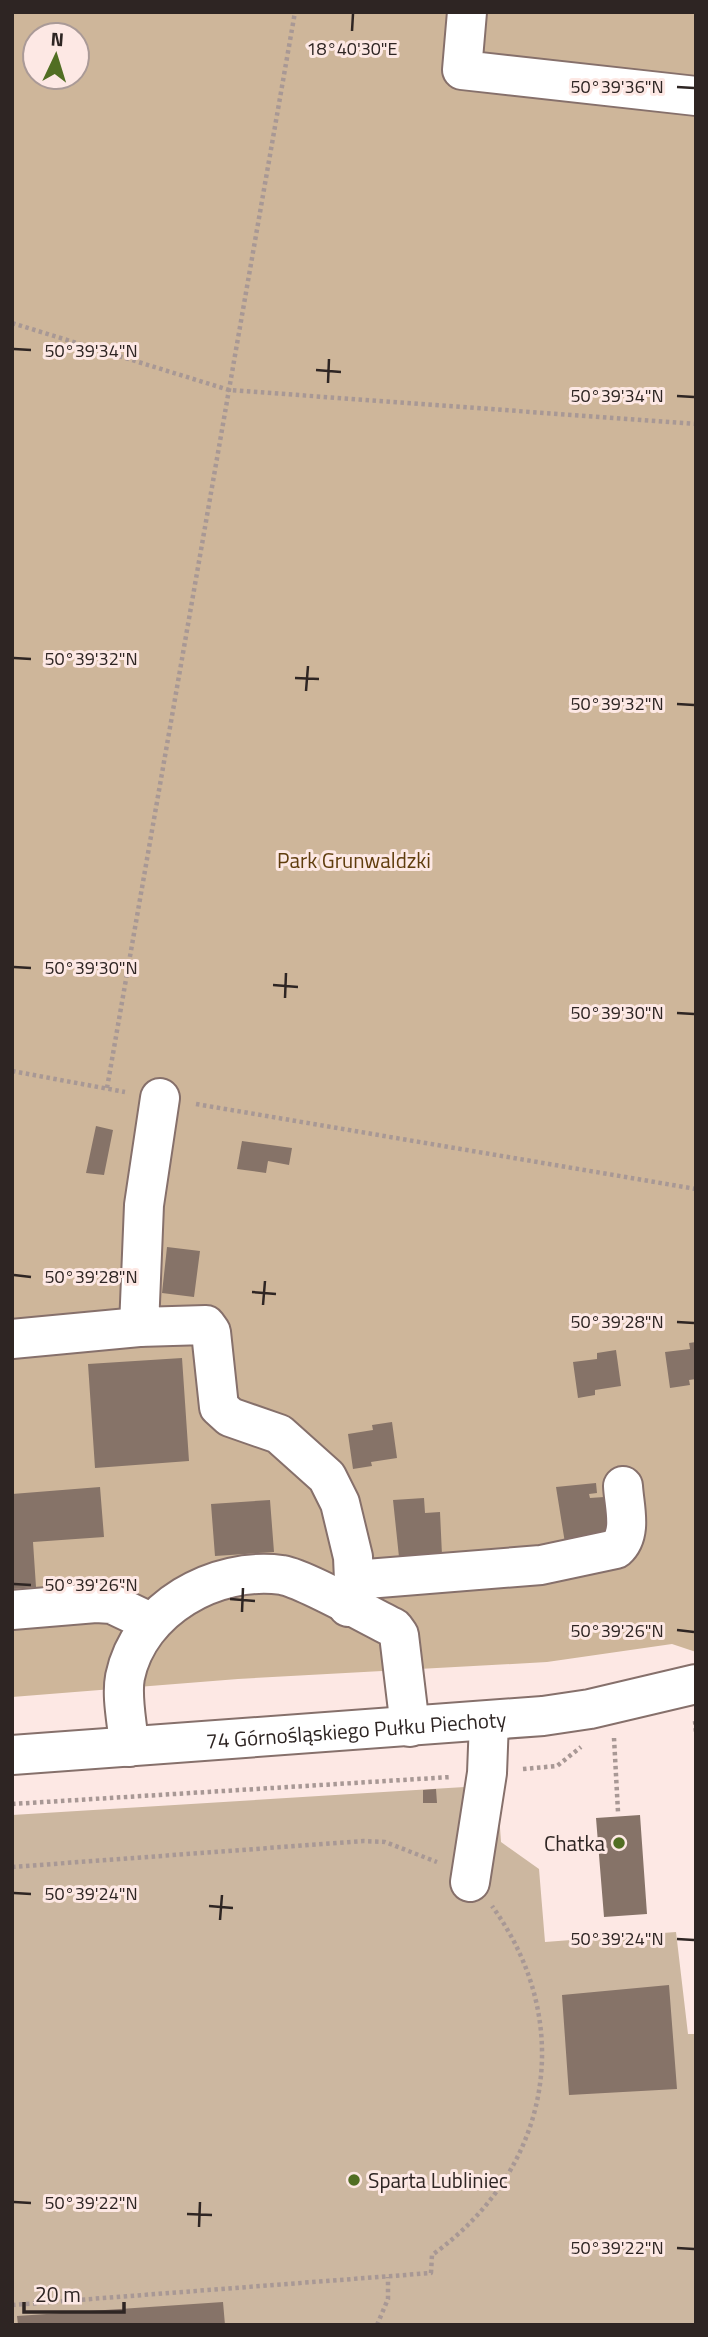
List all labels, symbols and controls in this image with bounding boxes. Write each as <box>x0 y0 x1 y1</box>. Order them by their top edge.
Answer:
north arrow <box>21 21 91 91</box>
text: N <box>50 24 65 53</box>
text: 18°40'30"E <box>307 35 398 62</box>
text: 50°39'36"N <box>570 73 664 100</box>
text: 50°39'34"N <box>44 337 138 364</box>
text: 50°39'34"N <box>570 382 664 409</box>
text: 50°39'32"N <box>44 645 138 672</box>
text: 50°39'32"N <box>570 690 664 717</box>
park label: Park Grunwaldzki <box>277 844 431 876</box>
text: 50°39'30"N <box>44 954 138 981</box>
text: 50°39'30"N <box>570 999 664 1026</box>
text: 50°39'28"N <box>44 1263 138 1290</box>
text: 50°39'28"N <box>570 1308 664 1335</box>
text: 50°39'26"N <box>44 1571 138 1598</box>
text: 50°39'26"N <box>570 1617 664 1644</box>
street label: 74 Górnośląskiego Pułku Piechoty <box>205 1703 507 1757</box>
place label: Chatka <box>544 1827 605 1859</box>
marker: Chatka <box>611 1835 627 1851</box>
text: 50°39'24"N <box>44 1880 138 1907</box>
text: 50°39'24"N <box>570 1925 664 1952</box>
place label: Sparta Lubliniec <box>368 2164 508 2196</box>
marker: Sparta Lubliniec <box>346 2172 362 2188</box>
text: 50°39'22"N <box>44 2189 138 2216</box>
text: 50°39'22"N <box>570 2234 664 2261</box>
scale bar <box>24 2270 124 2314</box>
text: 20 m <box>35 2278 81 2310</box>

